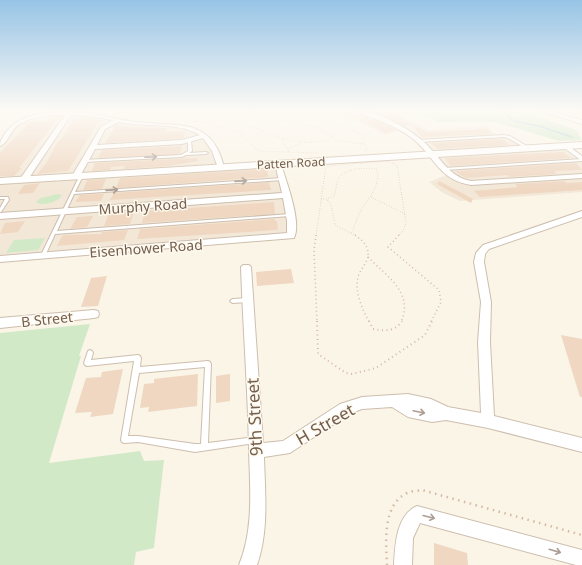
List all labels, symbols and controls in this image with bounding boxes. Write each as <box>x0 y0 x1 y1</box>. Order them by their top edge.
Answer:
street label: Patten Road <box>256 153 326 173</box>
one-way arrow <box>144 154 157 161</box>
one-way arrow <box>234 178 247 185</box>
one-way arrow <box>105 187 118 194</box>
street label: Murphy Road <box>98 193 188 219</box>
street label: Eisenhower Road <box>89 235 203 261</box>
street label: B Street <box>20 307 74 331</box>
street label: 9th Street <box>240 377 268 457</box>
street label: H Street <box>291 398 359 450</box>
one-way arrow <box>412 409 425 417</box>
one-way arrow <box>422 514 435 521</box>
one-way arrow <box>548 548 561 555</box>

